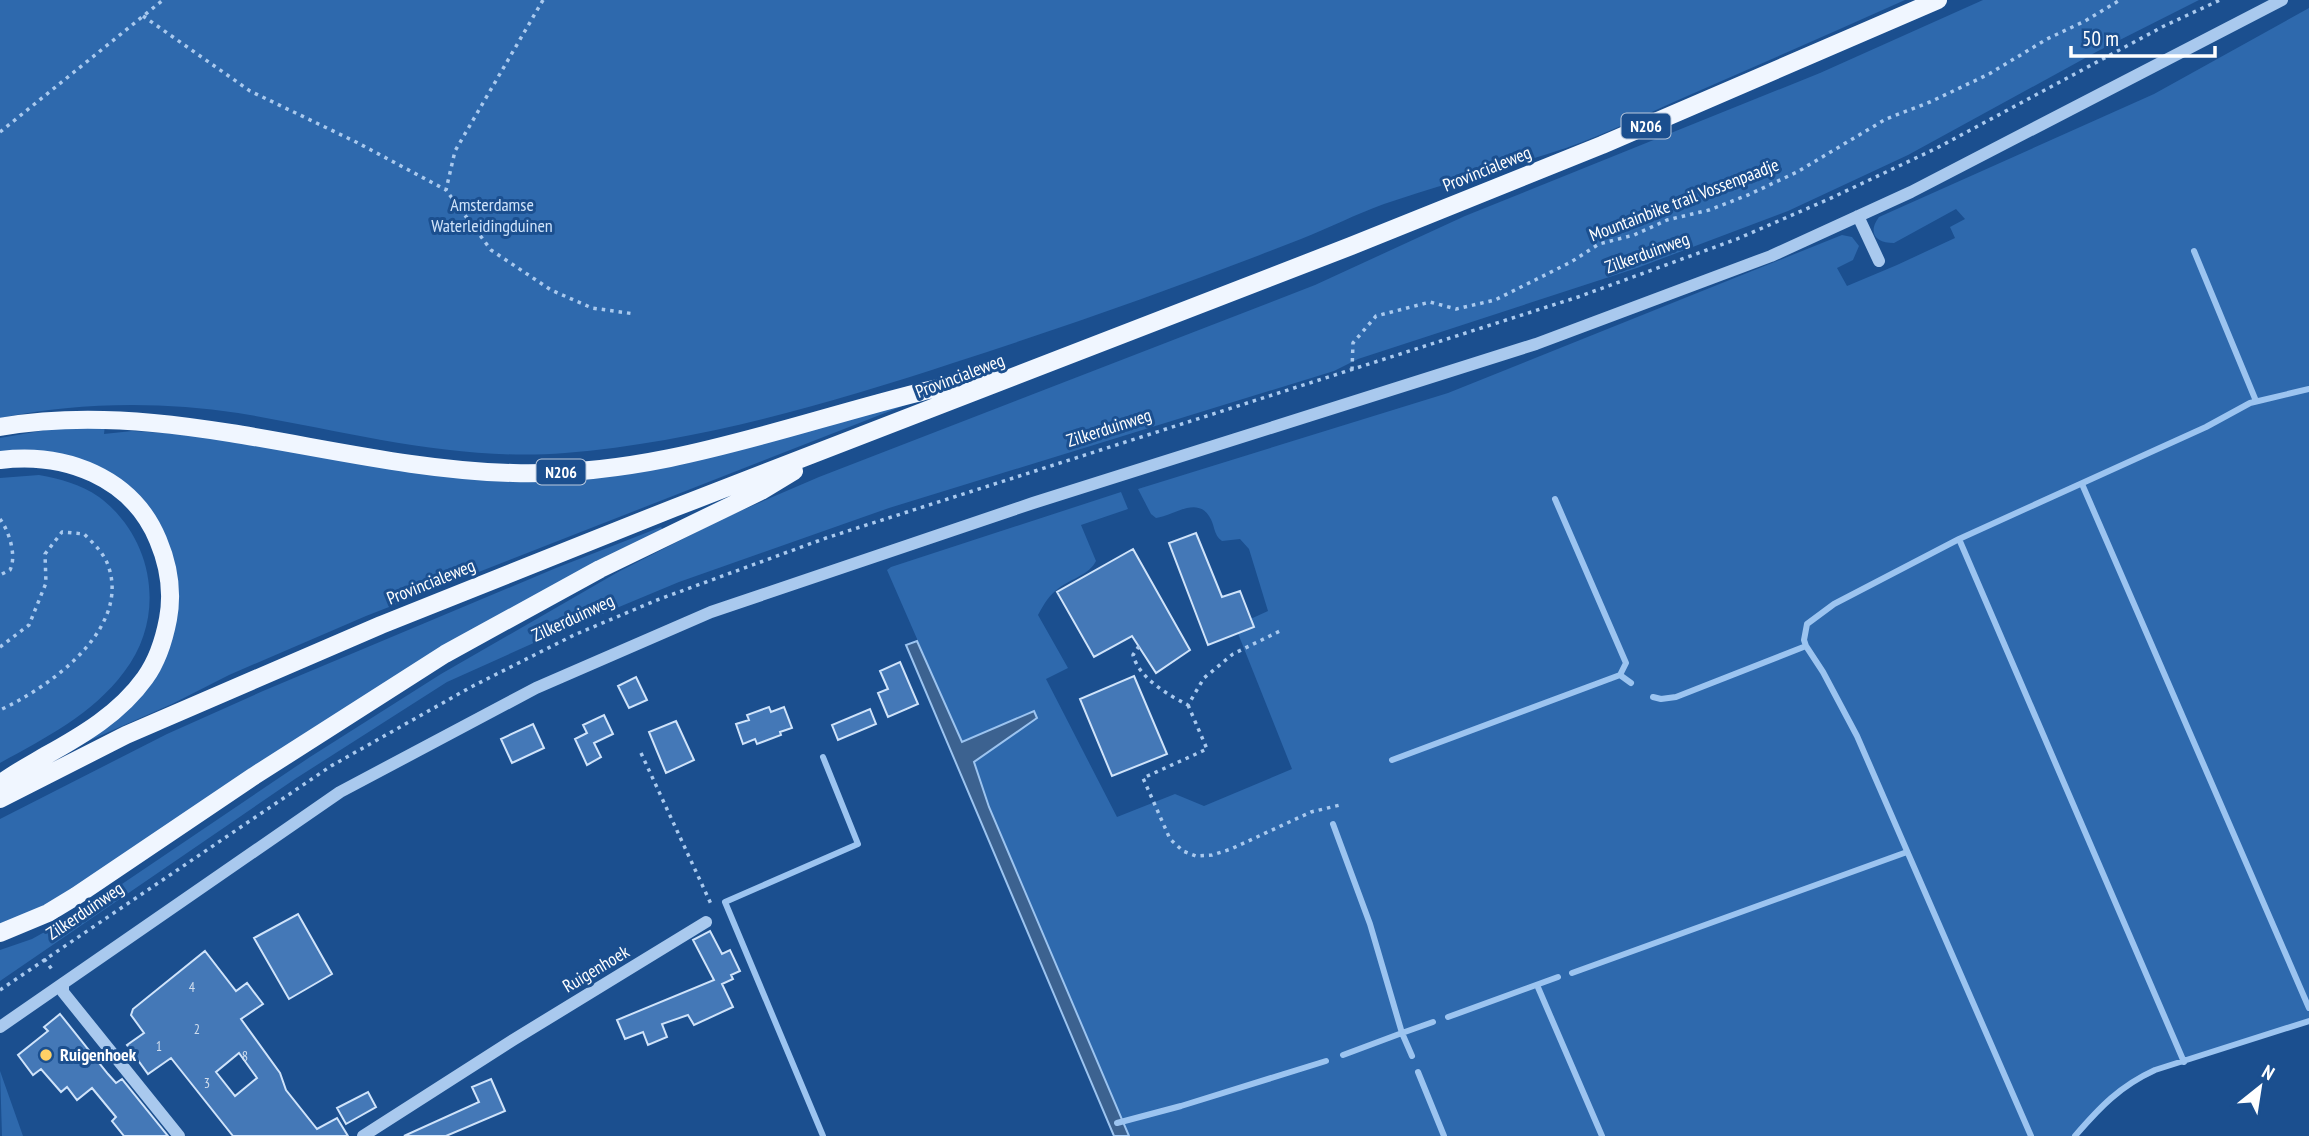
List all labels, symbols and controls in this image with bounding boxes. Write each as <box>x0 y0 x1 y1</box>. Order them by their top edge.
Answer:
scale bar <box>2071 14 2214 58</box>
text: 50 m <box>2082 25 2119 52</box>
road number: N206 <box>1622 114 1670 138</box>
street label: Provincialeweg <box>1439 140 1534 197</box>
street label: Mountainbike trail Vossenpaadje <box>1586 153 1782 246</box>
park label: Amsterdamse Waterleidingduinen <box>431 193 553 237</box>
street label: Zilkerduinweg <box>1601 227 1692 278</box>
street label: Provincialeweg <box>912 348 1008 403</box>
street label: Zilkerduinweg <box>1063 403 1154 452</box>
road number: N206 <box>536 460 586 485</box>
street label: Provincialeweg <box>383 553 478 610</box>
street label: Zilkerduinweg <box>528 589 618 647</box>
street label: Zilkerduinweg <box>42 876 128 945</box>
street label: Ruigenhoek <box>558 940 633 997</box>
house number: 4 <box>189 978 196 996</box>
house number: 2 <box>194 1020 200 1038</box>
house number: 1 <box>156 1037 162 1055</box>
place label: Ruigenhoek <box>60 1043 137 1066</box>
marker: Ruigenhoek <box>38 1047 54 1063</box>
house number: 8 <box>242 1047 248 1065</box>
north arrow <box>2225 1052 2295 1122</box>
text: N <box>2258 1059 2279 1085</box>
house number: 3 <box>204 1074 210 1092</box>

